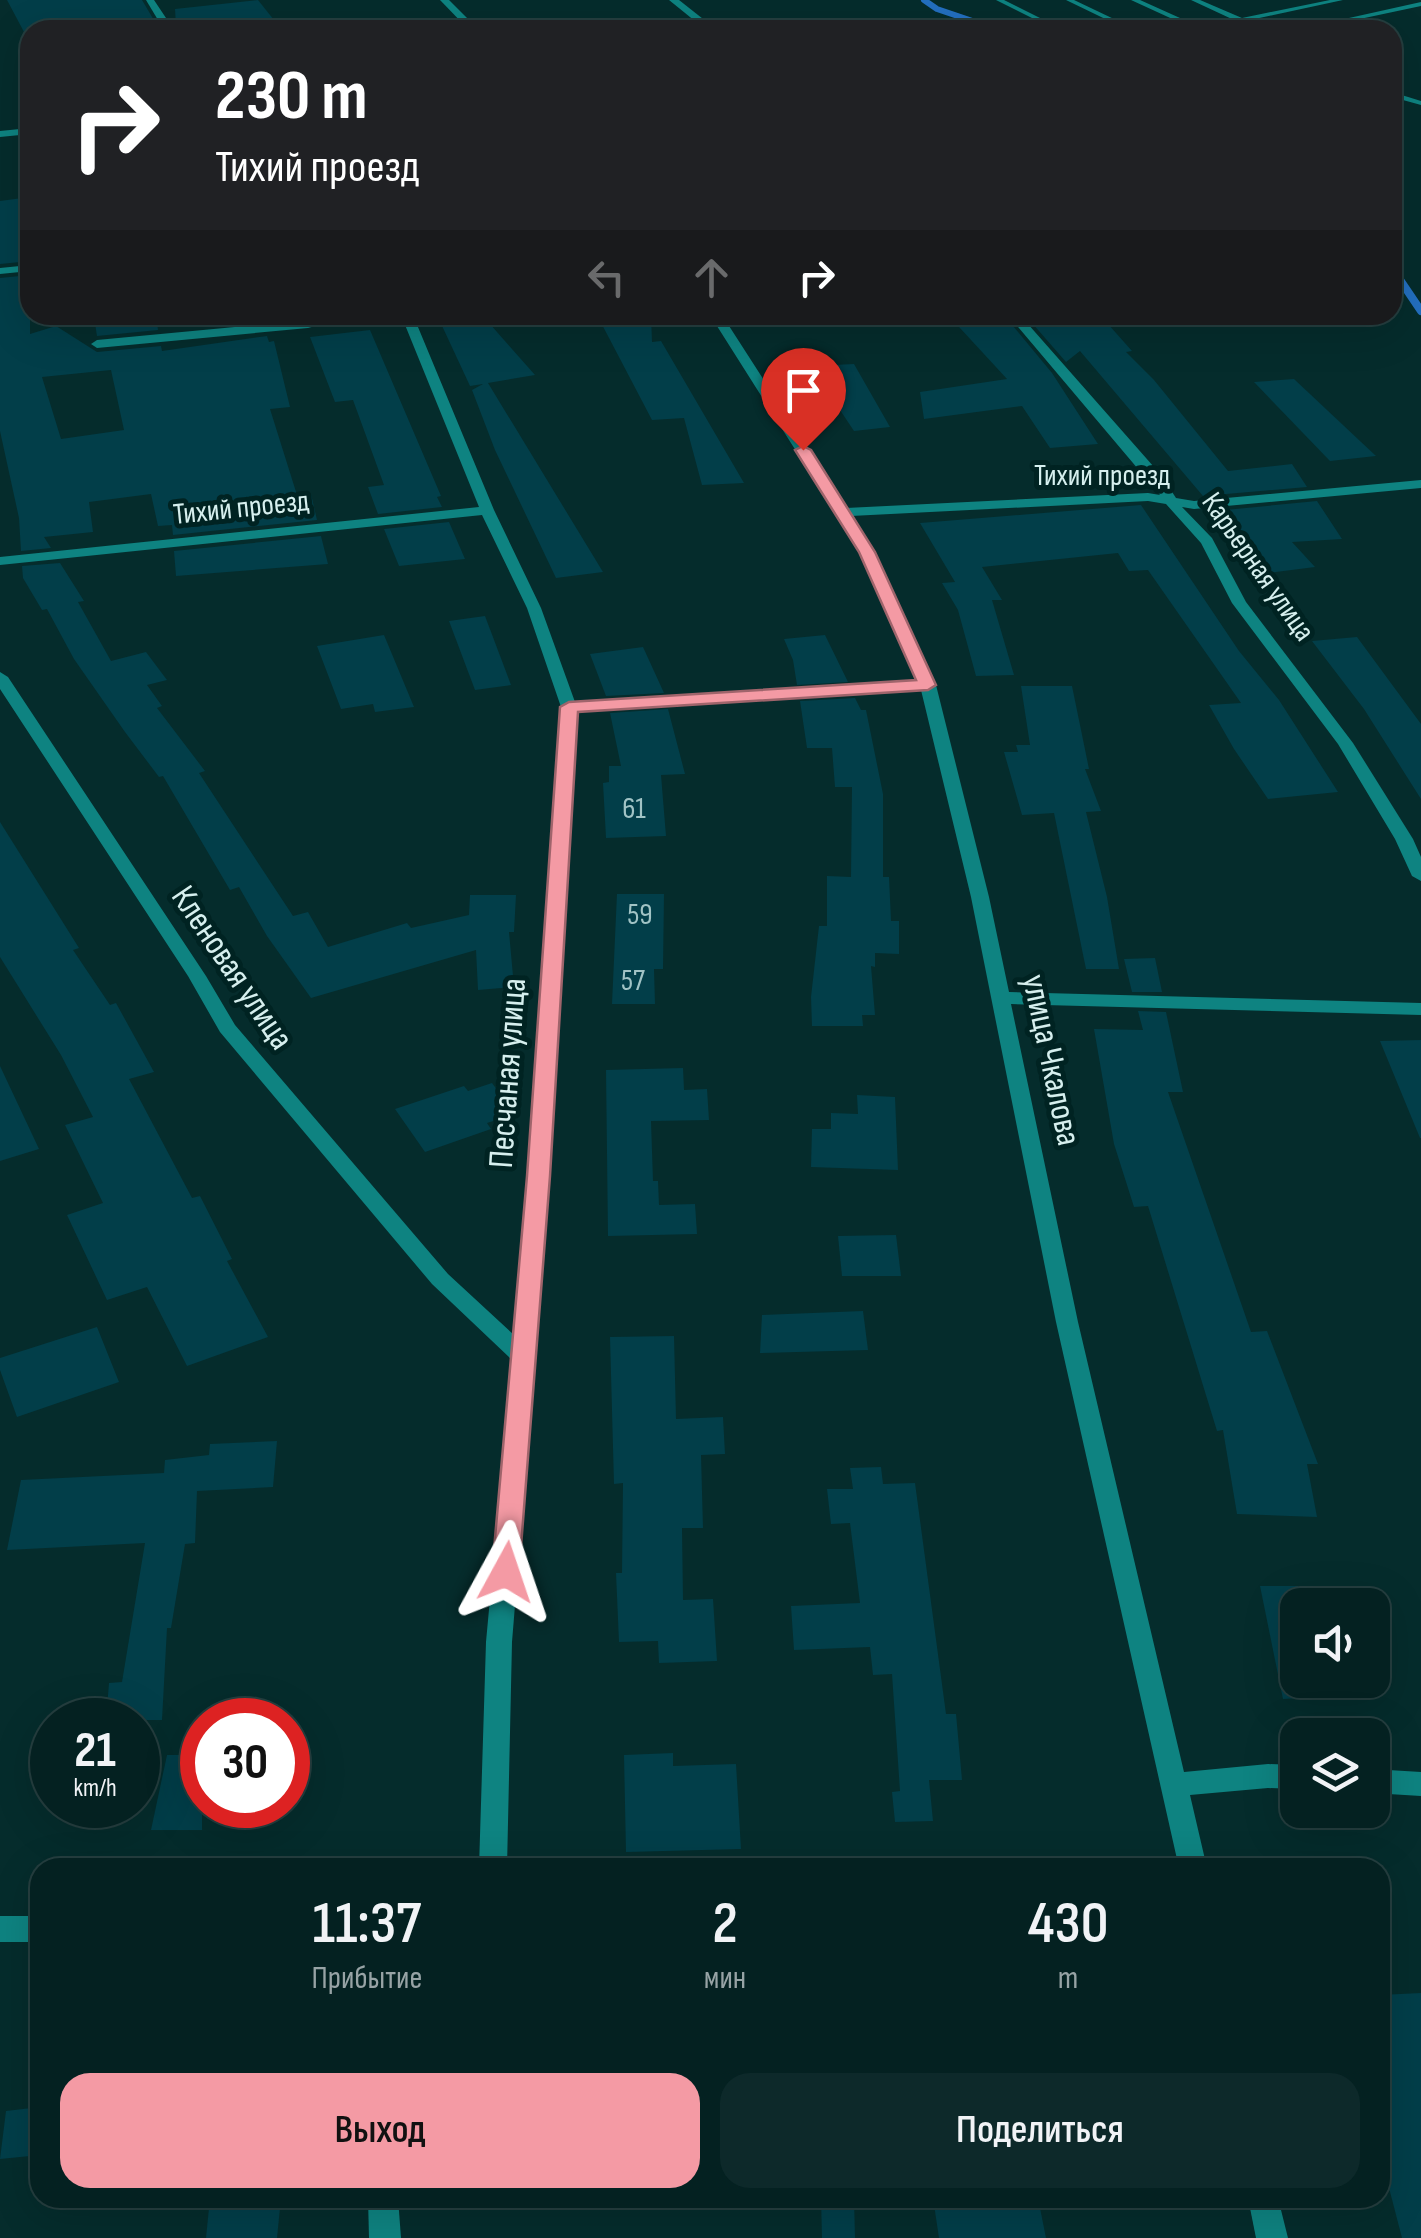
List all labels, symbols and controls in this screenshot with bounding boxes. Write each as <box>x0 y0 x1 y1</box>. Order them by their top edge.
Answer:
text: 230 m <box>215 55 368 139</box>
icon: right <box>50 60 180 190</box>
text: Тихий проезд <box>215 140 419 195</box>
icon: left <box>579 250 634 305</box>
icon: ahead <box>684 250 739 305</box>
icon: right <box>789 250 844 305</box>
pin <box>761 348 846 451</box>
icon: arrive <box>776 363 831 418</box>
street label: Тихий проезд <box>1034 458 1171 494</box>
street label: Тихий проезд <box>171 483 311 533</box>
street label: Карьерная улица <box>1194 486 1322 648</box>
house number: 61 <box>622 791 646 827</box>
street label: Кленовая улица <box>161 878 303 1058</box>
house number: 59 <box>627 897 653 933</box>
house number: 57 <box>621 963 645 999</box>
street label: улица Чкалова <box>1012 970 1090 1150</box>
street label: Песчаная улица <box>480 977 536 1169</box>
position arrow <box>454 1520 558 1624</box>
map controls <box>1280 1588 1390 1828</box>
button: sound <box>1280 1588 1390 1698</box>
speed limit sign: 30 <box>180 1698 310 1828</box>
button: layers <box>1280 1718 1390 1828</box>
text: 21 <box>74 1721 116 1781</box>
text: km/h <box>73 1773 117 1804</box>
text: 11:37 <box>312 1888 421 1960</box>
text: 2 <box>712 1888 738 1960</box>
text: 430 <box>1028 1888 1109 1960</box>
text: Прибытие <box>311 1959 422 1998</box>
text: мин <box>704 1959 746 1998</box>
text: m <box>1058 1959 1078 1998</box>
button: Выход <box>60 2073 700 2188</box>
button: Поделиться <box>720 2073 1360 2188</box>

